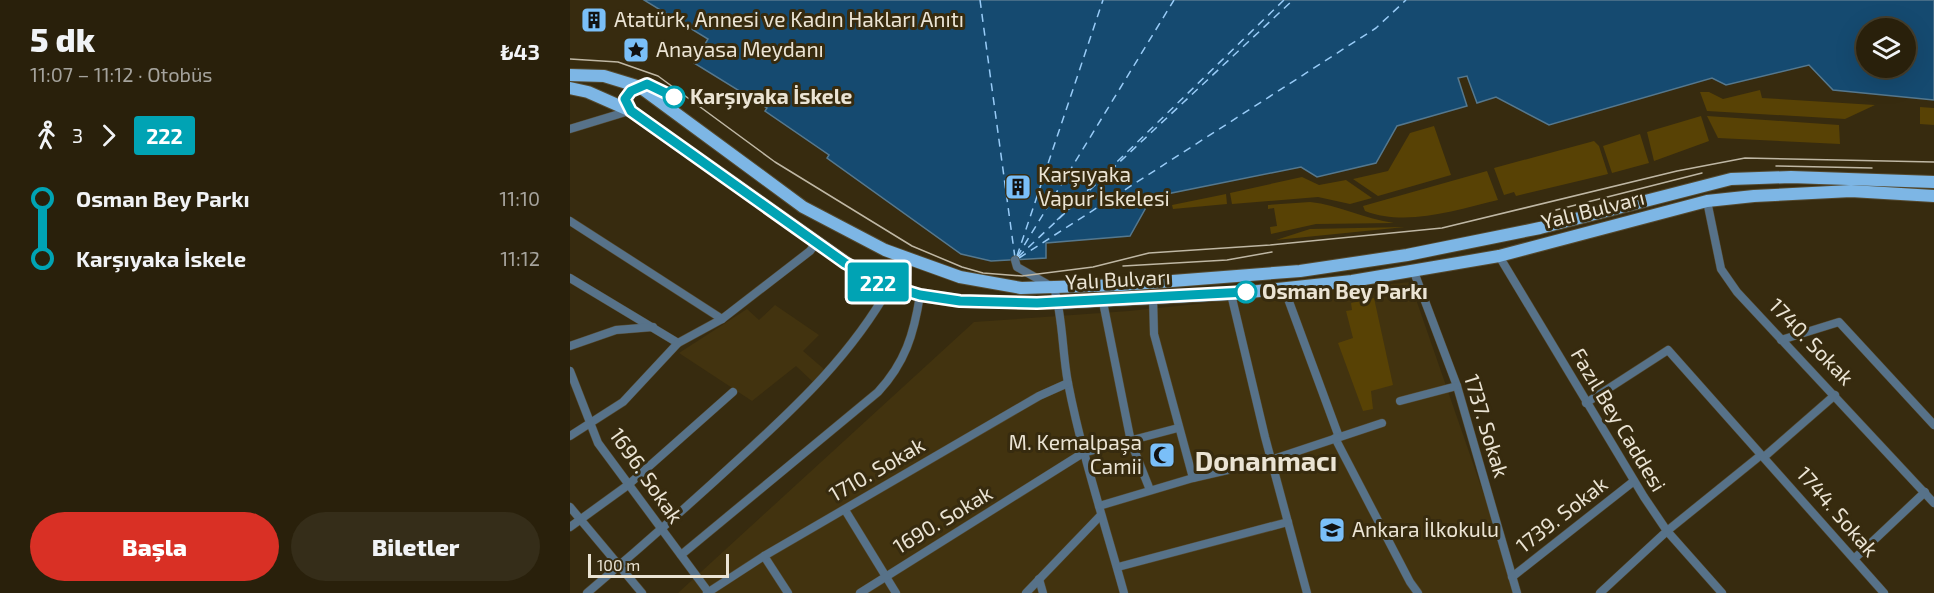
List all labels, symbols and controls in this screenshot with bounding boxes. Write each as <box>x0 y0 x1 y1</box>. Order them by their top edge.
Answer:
building icon: Atatürk, Annesi ve Kadın Hakları Anıtı <box>579 5 609 35</box>
place label: Atatürk, Annesi ve Kadın Hakları Anıtı <box>614 6 964 31</box>
map controls <box>1856 18 1916 78</box>
button: layers <box>1856 18 1916 78</box>
text: 5 dk <box>30 19 95 59</box>
place icon: Anayasa Meydanı <box>621 35 651 65</box>
place label: Anayasa Meydanı <box>656 36 824 61</box>
text: ₺43 <box>500 38 540 64</box>
text: 11:07 – 11:12 · Otobüs <box>30 62 212 86</box>
place label: Karşıyaka İskele <box>690 83 853 110</box>
marker: Karşıyaka İskele <box>663 86 685 108</box>
icon: walk <box>30 119 63 152</box>
icon: forward <box>92 119 125 152</box>
text: 3 <box>72 123 83 147</box>
text: 222 <box>146 123 183 148</box>
place label: Karşıyaka Vapur İskelesi <box>1038 161 1170 210</box>
building icon: Karşıyaka Vapur İskelesi <box>1003 172 1033 202</box>
street label: Yalı Bulvarı <box>1538 184 1647 233</box>
text: Osman Bey Parkı <box>76 185 250 211</box>
text: 11:10 <box>499 186 540 210</box>
text: Karşıyaka İskele <box>76 245 246 271</box>
text: 11:12 <box>500 246 540 270</box>
line badge: 222 <box>844 262 912 302</box>
street label: Yalı Bulvarı <box>1065 263 1171 294</box>
text: 222 <box>860 270 896 295</box>
place label: Osman Bey Parkı <box>1262 278 1428 304</box>
marker: Osman Bey Parkı <box>1235 281 1257 303</box>
street label: 1740. Sokak <box>1765 292 1860 390</box>
street label: Fazıl Bey Caddesi <box>1567 343 1672 496</box>
street label: 1737. Sokak <box>1460 371 1515 481</box>
street label: 1696. Sokak <box>605 423 689 528</box>
place label: M. Kemalpaşa Camii <box>1009 429 1142 478</box>
street label: 1710. Sokak <box>824 431 929 506</box>
mosque icon: M. Kemalpaşa Camii <box>1147 440 1177 470</box>
district label: Donanmacı <box>1195 444 1337 476</box>
street label: 1744. Sokak <box>1792 461 1884 561</box>
street label: 1739. Sokak <box>1510 470 1612 557</box>
street label: 1690. Sokak <box>888 479 997 558</box>
button: Başla <box>30 512 279 581</box>
button: Biletler <box>291 512 540 581</box>
school or university icon: Ankara İlkokulu <box>1317 515 1347 545</box>
place label: Ankara İlkokulu <box>1352 516 1499 541</box>
scale bar <box>588 551 729 578</box>
text: 100 m <box>597 555 640 574</box>

